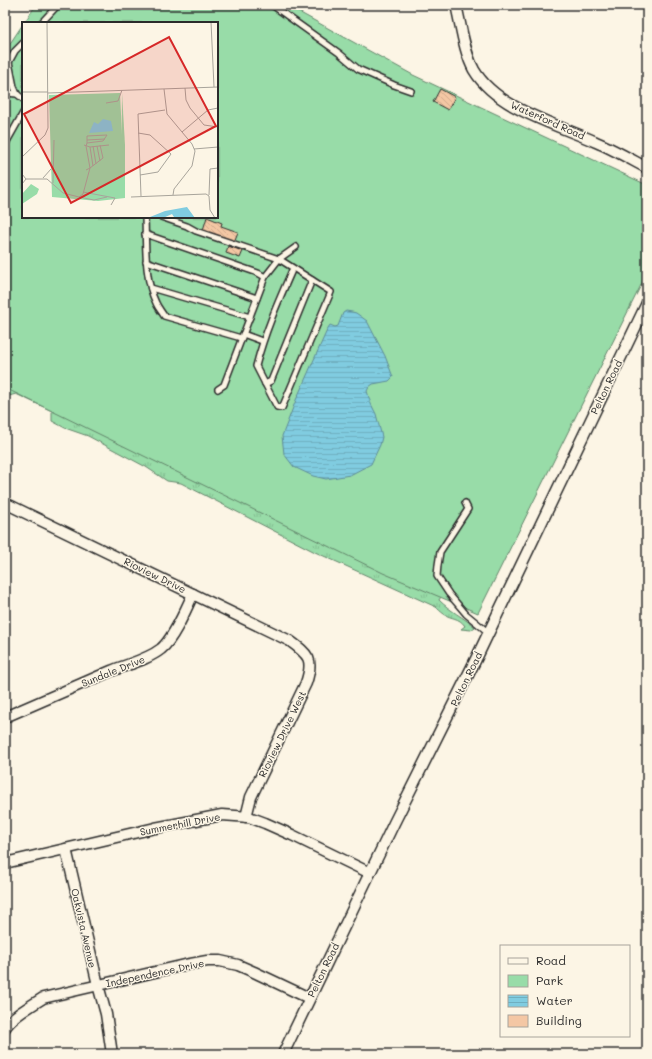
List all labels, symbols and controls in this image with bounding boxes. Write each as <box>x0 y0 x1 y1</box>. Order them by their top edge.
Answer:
inset map <box>22 22 218 218</box>
street label: Waterford Road <box>509 97 587 143</box>
street label: Pelton Road <box>587 358 625 416</box>
street label: Rioview Drive <box>122 554 188 596</box>
street label: Pelton Road <box>447 650 485 708</box>
street label: Sundale Drive <box>79 652 147 690</box>
street label: Rioview Drive West <box>255 688 309 780</box>
street label: Summerhill Drive <box>139 809 221 839</box>
street label: Oakvista Avenue <box>68 887 100 969</box>
street label: Pelton Road <box>304 941 342 999</box>
legend <box>500 945 630 1037</box>
text: Road <box>536 952 566 968</box>
street label: Independence Drive <box>105 956 205 990</box>
text: Park <box>536 972 563 988</box>
text: Water <box>536 992 573 1008</box>
text: Building <box>536 1012 582 1028</box>

